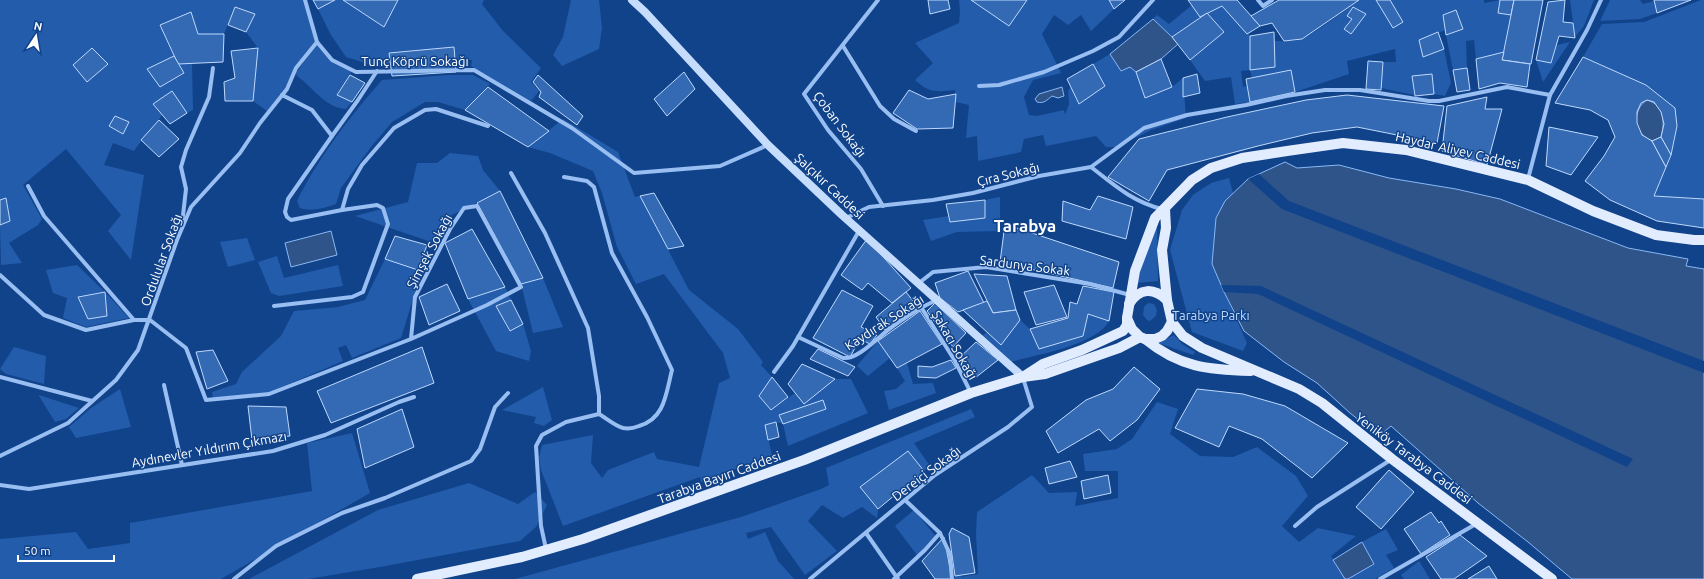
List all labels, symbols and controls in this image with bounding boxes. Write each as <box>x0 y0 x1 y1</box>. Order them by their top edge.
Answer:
north arrow <box>16 16 56 56</box>
text: N <box>33 19 43 33</box>
street label: Tunç Köprü Sokağı <box>361 54 469 68</box>
street label: Çoban Sokağı <box>811 88 869 160</box>
street label: Haydar Aliyev Caddesi <box>1394 129 1522 171</box>
street label: Şalçıkır Caddesi <box>792 150 868 222</box>
street label: Çıra Sokağı <box>975 159 1041 189</box>
street label: Ordulular Sokağı <box>138 212 184 308</box>
street label: Şimşek Sokağı <box>404 212 454 290</box>
district label: Tarabya <box>994 216 1056 235</box>
street label: Sardunya Sokak <box>979 253 1071 278</box>
street label: Kaydırak Sokağı <box>842 291 926 353</box>
street label: Şakacı Sokağı <box>930 308 980 382</box>
park label: Tarabya Parkı <box>1172 308 1250 322</box>
street label: Yeniköy Tarabya Caddesi <box>1353 410 1475 506</box>
street label: Aydınevler Yıldırım Çıkmazı <box>130 428 288 470</box>
street label: Dereiçi Sokağı <box>889 443 963 503</box>
street label: Tarabya Bayırı Caddesi <box>656 448 782 506</box>
scale bar <box>18 537 114 563</box>
text: 50 m <box>24 544 51 557</box>

